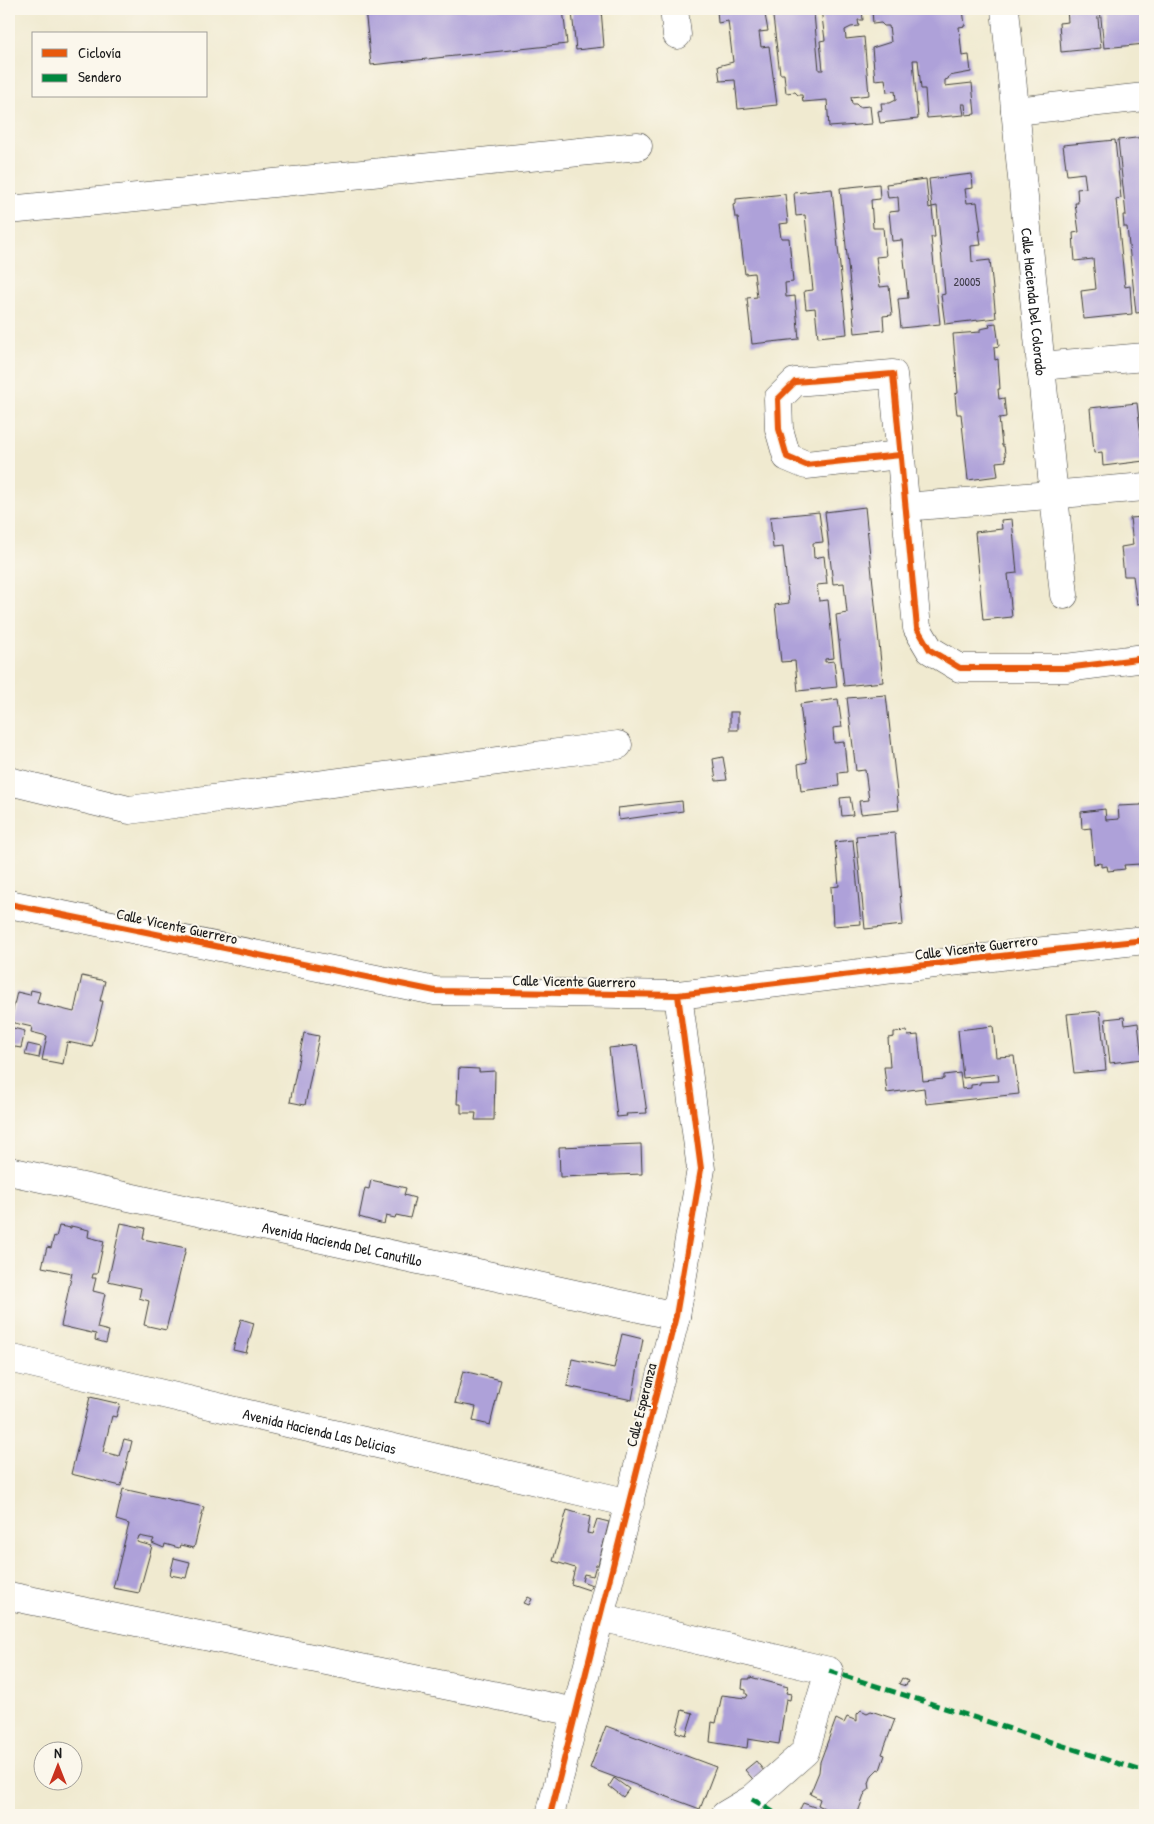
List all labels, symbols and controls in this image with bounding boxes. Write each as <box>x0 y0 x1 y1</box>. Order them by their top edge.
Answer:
legend <box>32 32 208 98</box>
text: Ciclovía <box>78 42 121 63</box>
text: Sendero <box>78 66 121 87</box>
street label: Calle Hacienda Del Colorado <box>1017 227 1052 377</box>
house number: 20005 <box>954 273 980 290</box>
street label: Calle Vicente Guerrero <box>114 903 240 949</box>
street label: Calle Vicente Guerrero <box>913 929 1039 965</box>
street label: Calle Vicente Guerrero <box>512 969 636 993</box>
street label: Avenida Hacienda Del Canutillo <box>260 1216 424 1271</box>
street label: Calle Esperanza <box>620 1361 662 1449</box>
street label: Avenida Hacienda Las Delicias <box>241 1402 399 1459</box>
north arrow <box>32 1742 82 1792</box>
text: N <box>54 1743 62 1762</box>

